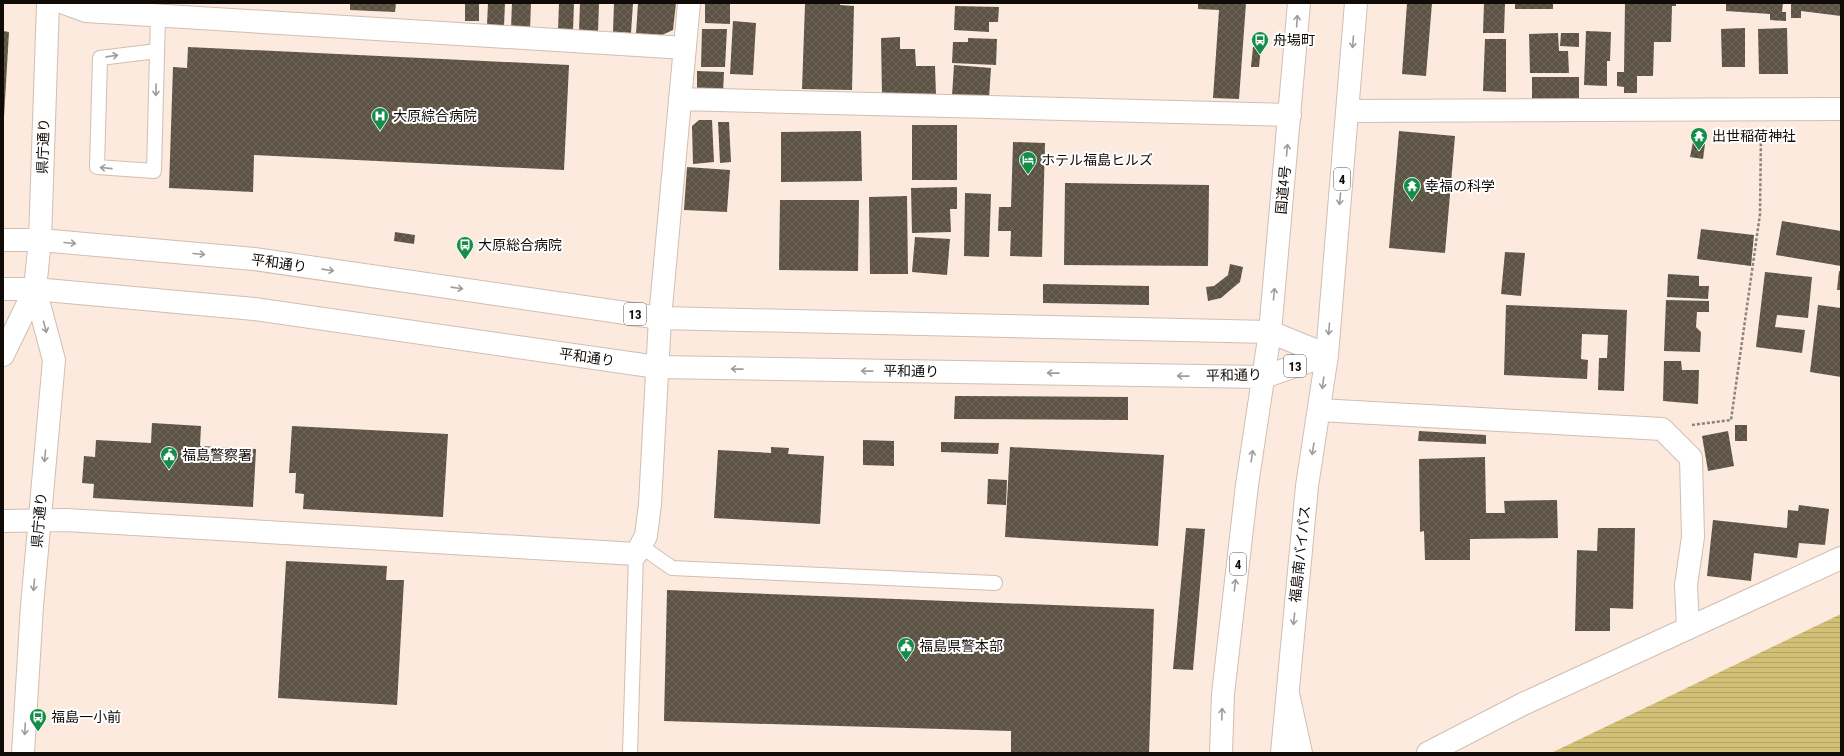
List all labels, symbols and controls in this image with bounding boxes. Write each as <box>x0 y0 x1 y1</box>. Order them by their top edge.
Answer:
one-way arrow <box>1294 15 1301 28</box>
bus stop icon: 舟場町 <box>1250 30 1270 55</box>
place label: 舟場町 <box>1273 32 1315 48</box>
one-way arrow <box>1350 35 1357 48</box>
one-way arrow <box>105 52 118 60</box>
one-way arrow <box>152 83 160 96</box>
hospital icon: 大原綜合病院 <box>370 106 390 131</box>
place label: 大原綜合病院 <box>393 108 477 124</box>
street label: 県庁通り <box>34 118 52 174</box>
temple icon: 出世稲荷神社 <box>1689 126 1709 151</box>
place label: 出世稲荷神社 <box>1712 128 1796 144</box>
one-way arrow <box>1283 144 1290 157</box>
hotel icon: ホテル福島ヒルズ <box>1018 150 1038 175</box>
place label: ホテル福島ヒルズ <box>1041 152 1153 168</box>
one-way arrow <box>99 164 112 172</box>
street label: 国道4号 <box>1273 165 1293 215</box>
road number: 4 <box>1334 168 1350 190</box>
temple icon: 幸福の科学 <box>1402 176 1422 201</box>
place label: 幸福の科学 <box>1425 178 1495 194</box>
one-way arrow <box>1337 192 1344 205</box>
bus stop icon: 大原総合病院 <box>455 235 475 260</box>
place label: 大原総合病院 <box>478 237 562 253</box>
one-way arrow <box>63 239 76 246</box>
one-way arrow <box>192 250 205 258</box>
street label: 平和通り <box>250 251 308 275</box>
one-way arrow <box>321 266 334 274</box>
one-way arrow <box>450 284 463 292</box>
one-way arrow <box>1270 288 1278 301</box>
road number: 13 <box>624 303 646 325</box>
one-way arrow <box>42 320 49 333</box>
one-way arrow <box>1325 322 1332 335</box>
street label: 平和通り <box>558 345 616 369</box>
road number: 13 <box>1284 355 1306 377</box>
street label: 平和通り <box>883 363 939 379</box>
one-way arrow <box>731 365 744 373</box>
one-way arrow <box>861 367 874 375</box>
street label: 平和通り <box>1206 367 1262 383</box>
one-way arrow <box>1047 370 1060 377</box>
one-way arrow <box>1177 372 1190 379</box>
one-way arrow <box>1319 376 1327 389</box>
one-way arrow <box>1309 442 1317 455</box>
public building icon: 福島警察署 <box>159 445 179 470</box>
place label: 福島警察署 <box>182 447 252 463</box>
one-way arrow <box>42 449 49 462</box>
one-way arrow <box>1248 450 1256 463</box>
street label: 県庁通り <box>29 491 49 549</box>
street label: 福島南バイパス <box>1287 505 1313 603</box>
road number: 4 <box>1230 553 1246 575</box>
one-way arrow <box>30 578 37 591</box>
one-way arrow <box>1232 579 1239 592</box>
one-way arrow <box>1290 612 1298 625</box>
public building icon: 福島県警本部 <box>896 636 916 661</box>
place label: 福島県警本部 <box>919 638 1003 654</box>
bus stop icon: 福島一小前 <box>28 707 48 732</box>
one-way arrow <box>1218 708 1226 721</box>
place label: 福島一小前 <box>51 709 121 725</box>
one-way arrow <box>21 722 28 735</box>

